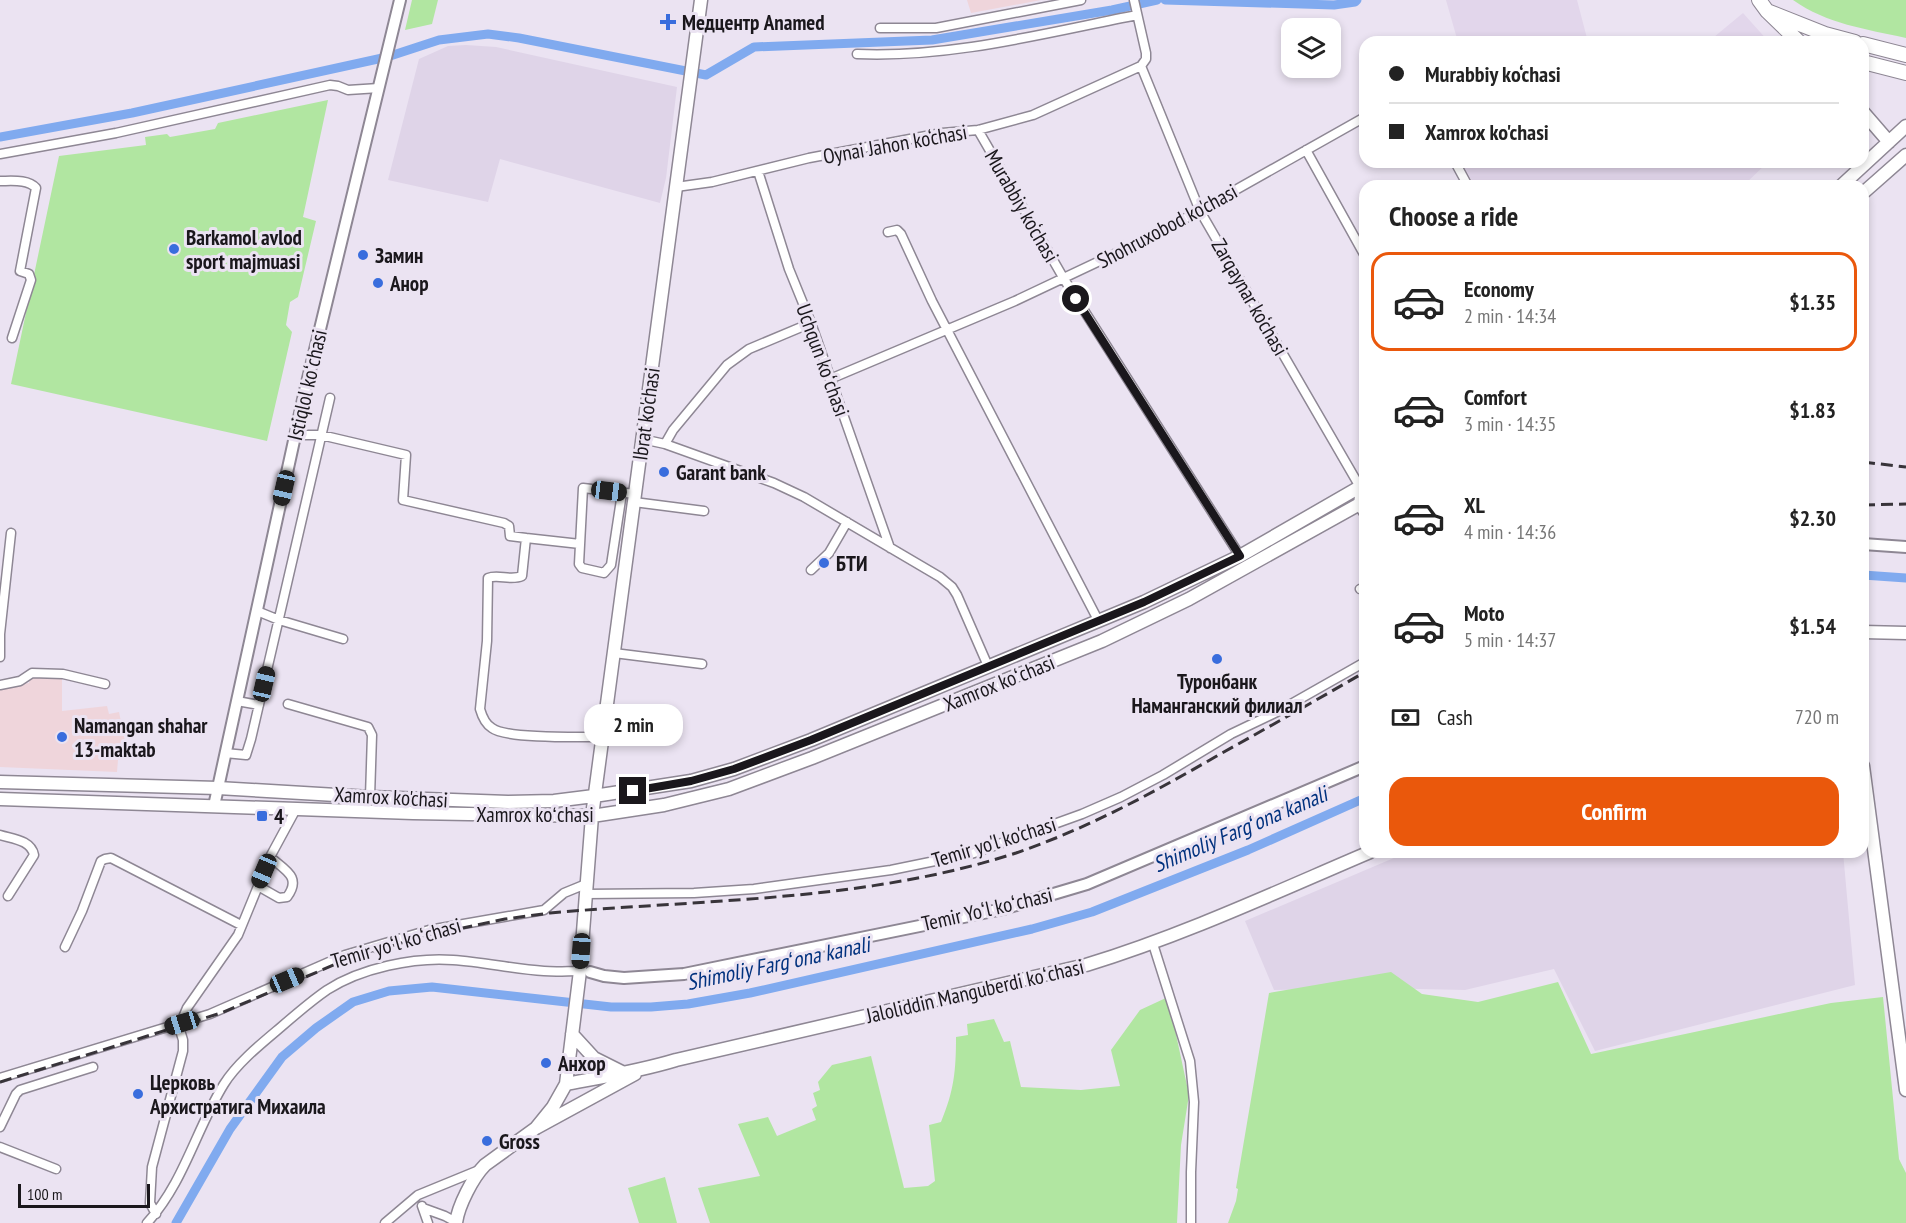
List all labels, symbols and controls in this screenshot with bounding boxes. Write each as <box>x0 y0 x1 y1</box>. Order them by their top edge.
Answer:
place label: Медцентр Anamed <box>682 9 825 36</box>
marker: Медцентр Anamed <box>659 13 677 31</box>
map controls <box>1281 18 1341 78</box>
button: layers <box>1281 18 1341 78</box>
text: Murabbiy ko‘chasi <box>1425 60 1561 88</box>
street label: Oynai Jahon ko‘chasi <box>821 118 969 170</box>
text: Xamrox ko'chasi <box>1425 118 1549 146</box>
street label: Murabbiy ko‘chasi <box>979 145 1065 267</box>
street label: Shohruxobod ko'chasi <box>1092 178 1242 274</box>
text: Choose a ride <box>1389 199 1518 233</box>
place label: Barkamol avlod sport majmuasi <box>186 224 302 275</box>
street label: Zarqaynar ko‘chasi <box>1206 234 1294 360</box>
marker: Barkamol avlod sport majmuasi <box>167 242 181 256</box>
place label: Замин <box>375 242 423 269</box>
marker: Замин <box>356 248 370 262</box>
place label: Анор <box>389 270 429 297</box>
icon: car <box>1392 275 1446 329</box>
text: Economy <box>1464 275 1534 303</box>
marker: Анор <box>371 276 385 290</box>
route start <box>1062 285 1089 312</box>
text: $1.35 <box>1789 288 1836 316</box>
street label: Uchqun koʻchasi <box>790 300 856 420</box>
text: 2 min · 14:34 <box>1464 303 1556 329</box>
street label: Istiqlol koʻchasi <box>281 327 333 443</box>
street label: Ibrat ko'chasi <box>626 366 666 462</box>
icon: car <box>1392 383 1446 437</box>
text: Comfort <box>1464 383 1527 411</box>
text: $1.83 <box>1789 396 1836 424</box>
text: 3 min · 14:35 <box>1464 411 1556 437</box>
place label: Garant bank <box>676 459 766 486</box>
marker: Garant bank <box>657 465 671 479</box>
car <box>271 468 297 508</box>
car <box>590 480 628 502</box>
icon: car <box>1392 491 1446 545</box>
text: XL <box>1464 491 1485 519</box>
text: $2.30 <box>1789 504 1836 532</box>
text: 4 min · 14:36 <box>1464 519 1556 545</box>
place label: БТИ <box>836 550 867 577</box>
marker: БТИ <box>817 556 831 570</box>
icon: car <box>1392 599 1446 653</box>
text: Moto <box>1464 599 1505 627</box>
text: $1.54 <box>1789 612 1836 640</box>
text: 5 min · 14:37 <box>1464 627 1556 653</box>
street label: Xamrox koʻchasi <box>939 648 1059 718</box>
marker: Туронбанк Наманганский филиал <box>1210 652 1224 666</box>
car <box>251 664 277 704</box>
place label: Туронбанк Наманганский филиал <box>1131 668 1303 719</box>
icon: cash <box>1389 701 1422 734</box>
text: Cash <box>1437 703 1473 731</box>
callout: 2 min <box>584 704 682 746</box>
text: 720 m <box>1795 704 1839 730</box>
place label: Namangan shahar 13-maktab <box>74 712 208 763</box>
text: 2 min <box>613 712 654 738</box>
marker: Namangan shahar 13-maktab <box>55 730 69 744</box>
route end <box>619 777 646 804</box>
button: Confirm <box>1389 777 1839 846</box>
water label: Shimoliy Fargʻona kanali <box>1149 778 1334 878</box>
street label: Xamrox ko'chasi <box>333 781 449 813</box>
street label: Xamrox koʻchasi <box>476 801 594 828</box>
place label: 4 <box>274 803 284 830</box>
marker: 4 <box>255 809 269 823</box>
street label: Temir yo'l ko'chasi <box>929 810 1059 874</box>
car <box>249 851 279 891</box>
street label: Temir Yoʻl koʻchasi <box>919 881 1055 937</box>
street label: Temir yoʻl koʻchasi <box>328 912 464 974</box>
water label: Shimoliy Fargʻona kanali <box>684 929 875 996</box>
car <box>571 932 591 970</box>
street label: Jaloliddin Manguberdi koʻchasi <box>863 953 1086 1029</box>
car <box>267 965 307 995</box>
car <box>162 1009 202 1037</box>
place label: Анхор <box>557 1050 606 1077</box>
marker: Анхор <box>539 1056 553 1070</box>
place label: Церковь Архистратига Михаила <box>149 1069 326 1120</box>
marker: Церковь Архистратига Михаила <box>131 1087 145 1101</box>
place label: Gross <box>499 1128 540 1155</box>
marker: Gross <box>480 1134 494 1148</box>
scale bar <box>18 1181 150 1208</box>
text: 100 m <box>27 1184 62 1204</box>

